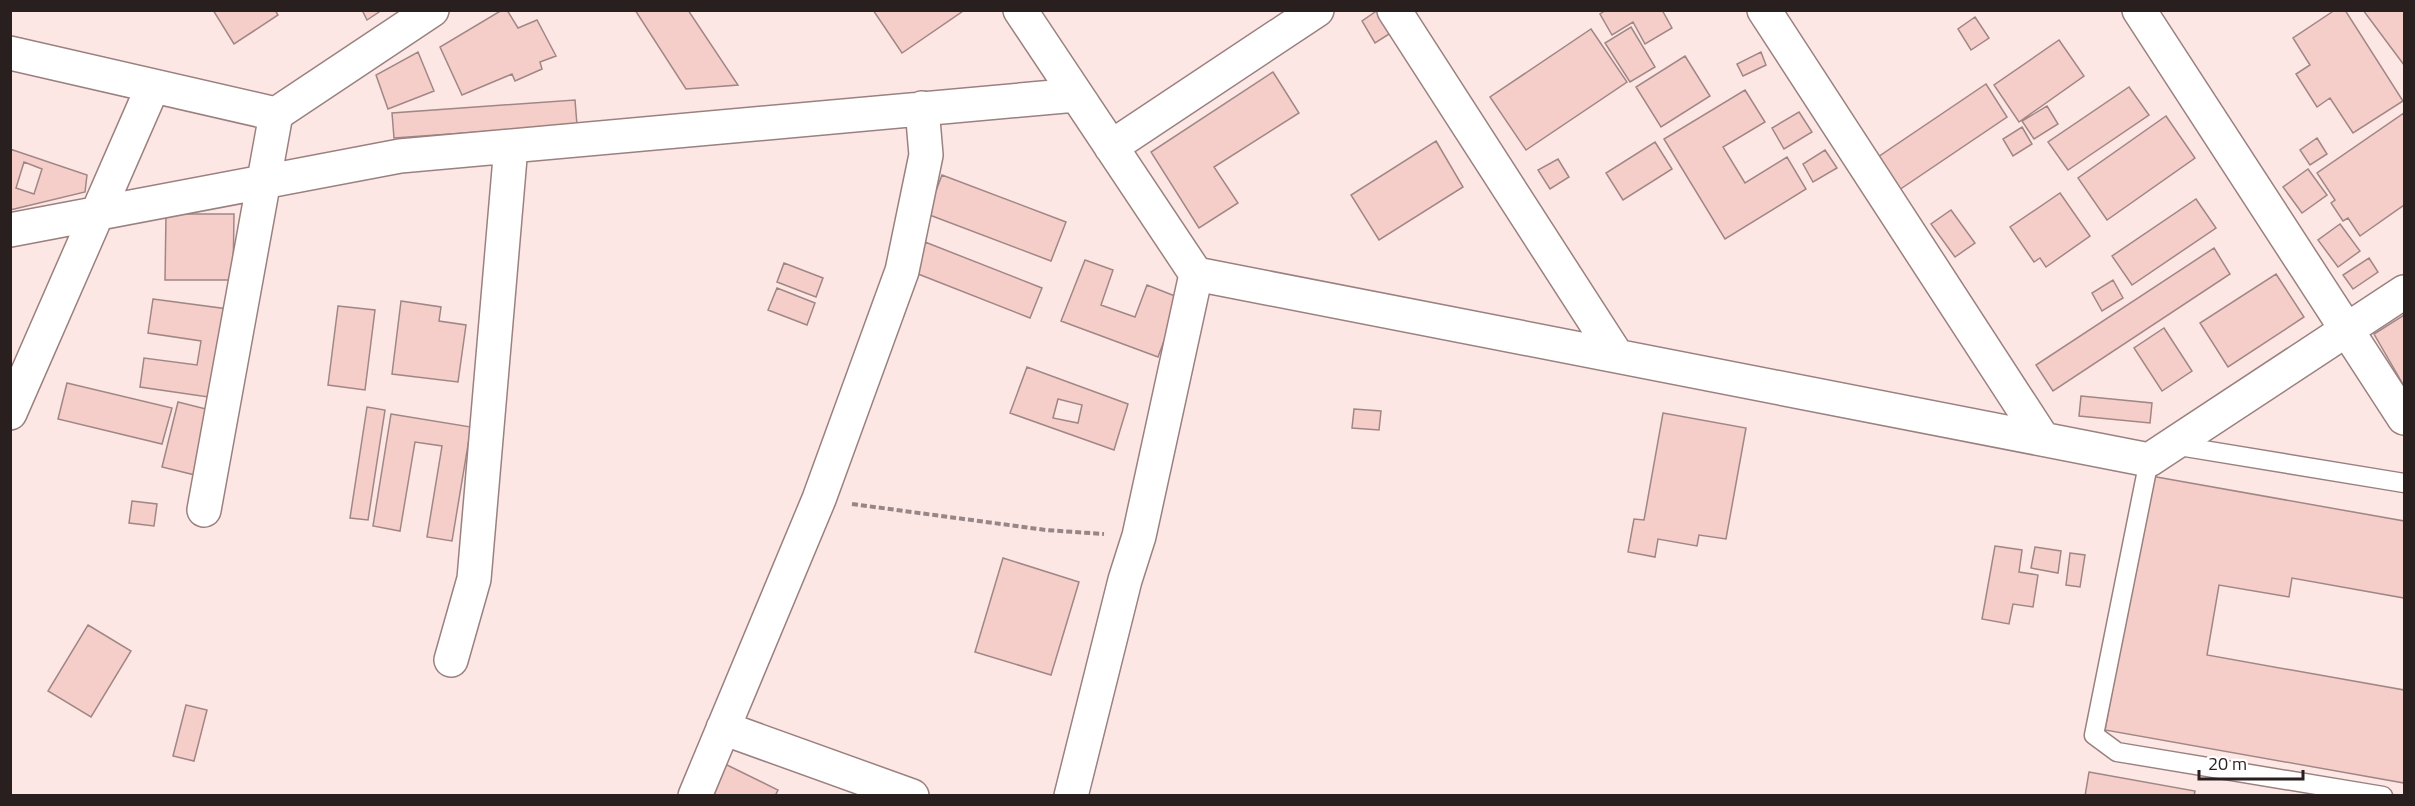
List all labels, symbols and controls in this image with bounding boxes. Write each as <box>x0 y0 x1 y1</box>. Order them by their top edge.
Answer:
scale bar <box>2199 743 2302 781</box>
text: 20 m <box>2208 750 2247 777</box>

